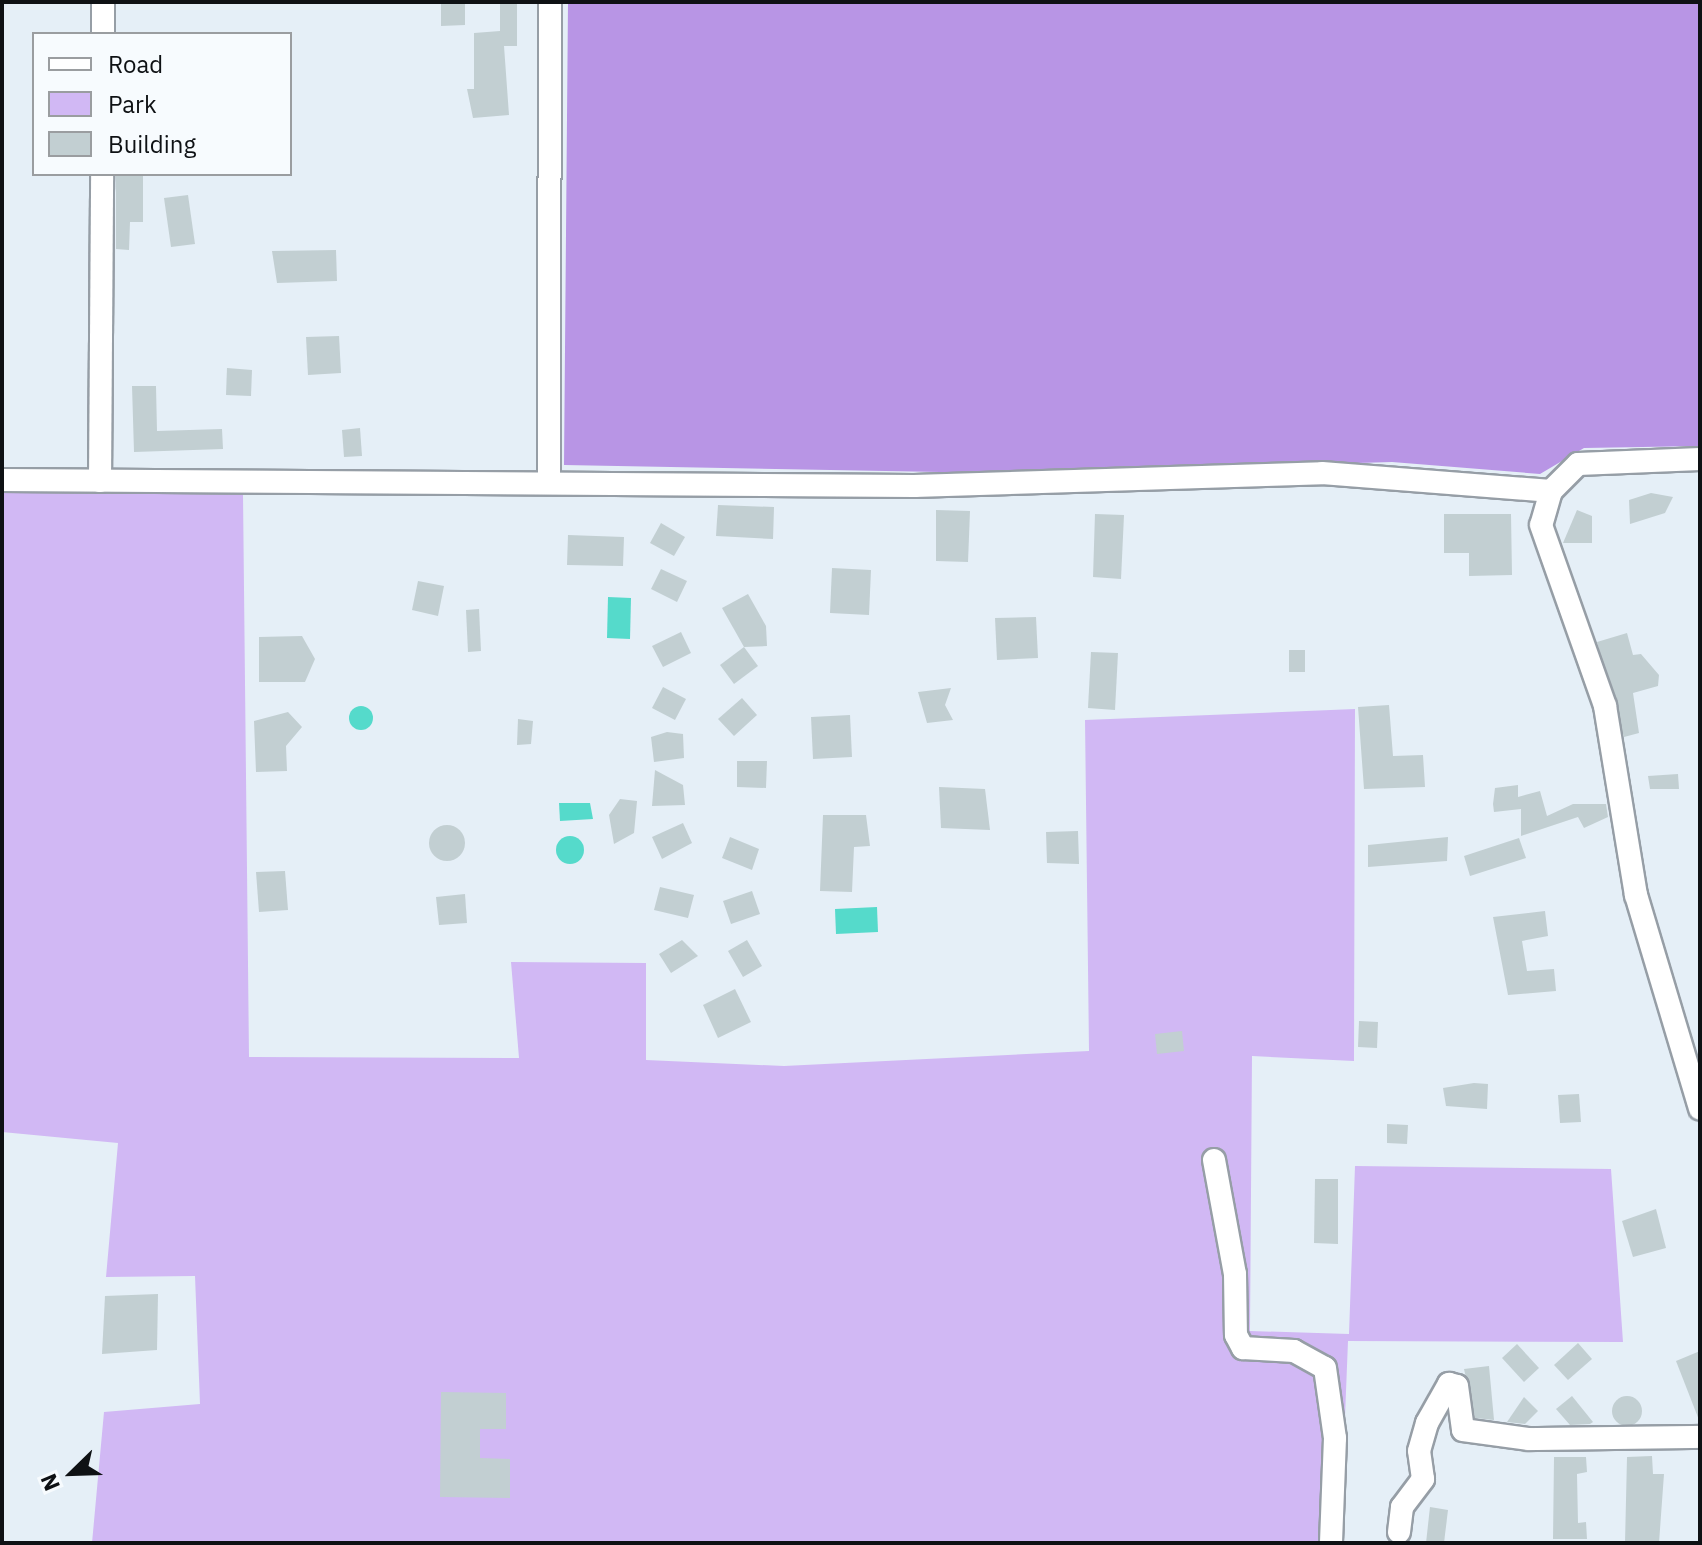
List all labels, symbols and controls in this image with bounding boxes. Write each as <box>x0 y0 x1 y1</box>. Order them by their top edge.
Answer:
legend <box>32 32 292 176</box>
text: Road <box>108 48 163 80</box>
text: Park <box>108 88 157 120</box>
text: Building <box>108 128 196 160</box>
north arrow <box>32 1433 112 1513</box>
text: N <box>33 1470 66 1496</box>

